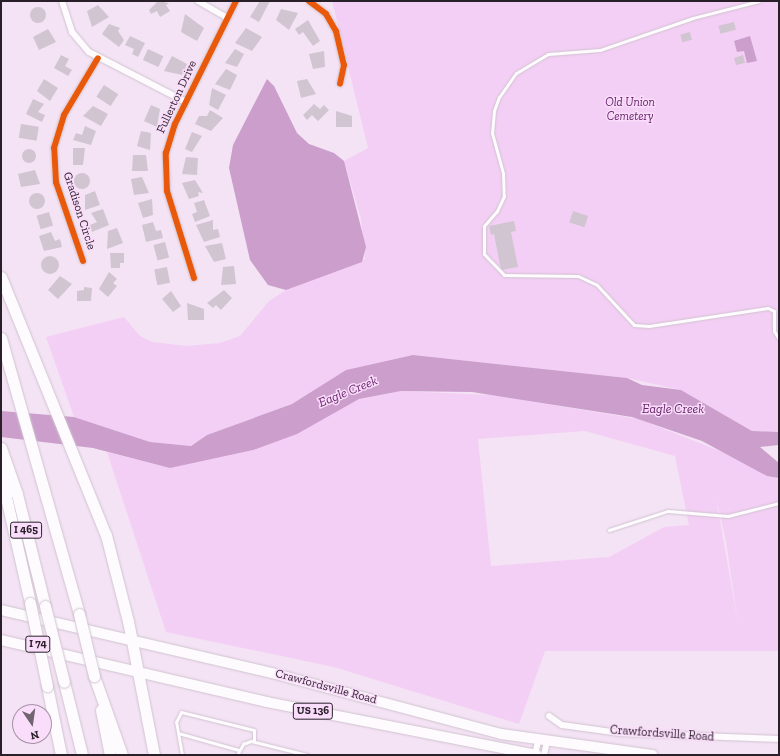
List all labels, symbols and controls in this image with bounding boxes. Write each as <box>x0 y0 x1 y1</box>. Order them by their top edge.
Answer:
street label: Fullerton Drive <box>154 58 200 136</box>
park label: Old Union Cemetery <box>605 96 655 124</box>
street label: Gradison Circle <box>60 170 98 252</box>
water label: Eagle Creek <box>316 373 380 411</box>
water label: Eagle Creek <box>642 401 704 417</box>
road number: I 465 <box>10 521 42 539</box>
road number: I 74 <box>25 635 51 653</box>
street label: Crawfordsville Road <box>274 667 378 707</box>
road number: US 136 <box>292 702 334 720</box>
north arrow <box>12 704 52 744</box>
street label: Crawfordsville Road <box>609 723 715 745</box>
text: N <box>29 728 40 742</box>

